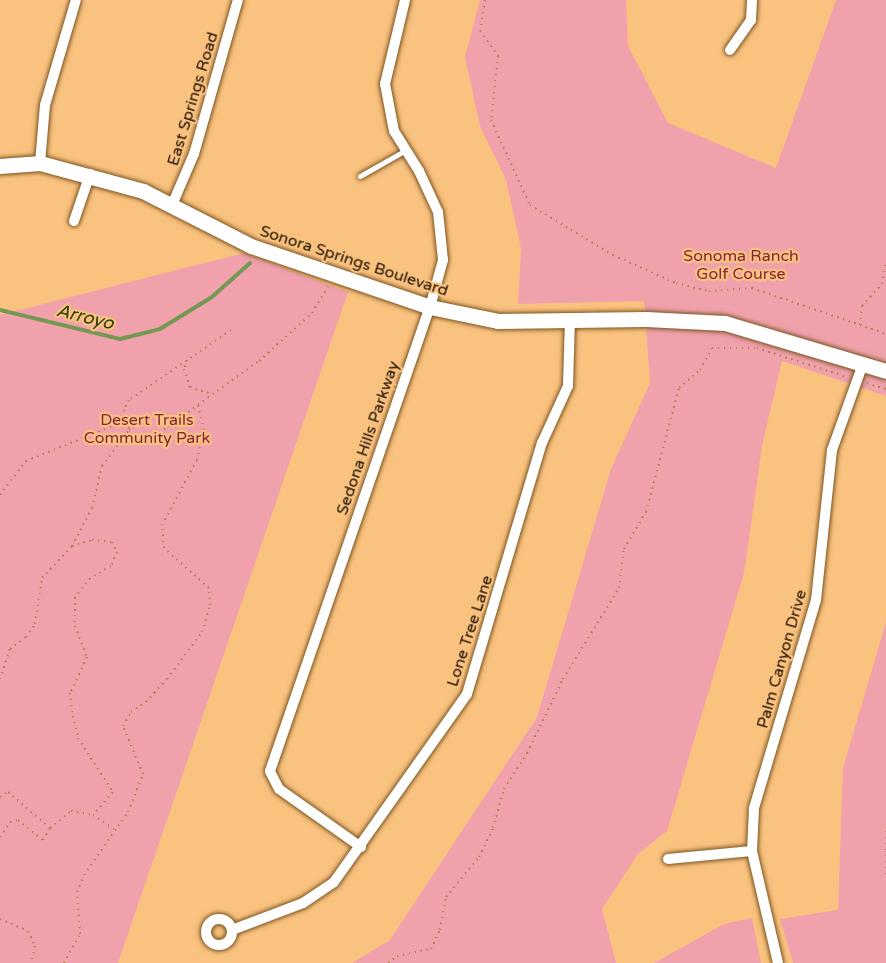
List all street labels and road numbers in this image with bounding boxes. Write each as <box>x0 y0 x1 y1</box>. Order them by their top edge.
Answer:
street label: East Springs Road <box>164 30 222 168</box>
street label: Sonora Springs Boulevard <box>257 221 451 301</box>
street label: Sedona Hills Parkway <box>333 359 403 517</box>
street label: Lone Tree Lane <box>443 573 497 689</box>
street label: Palm Canyon Drive <box>753 587 811 731</box>

